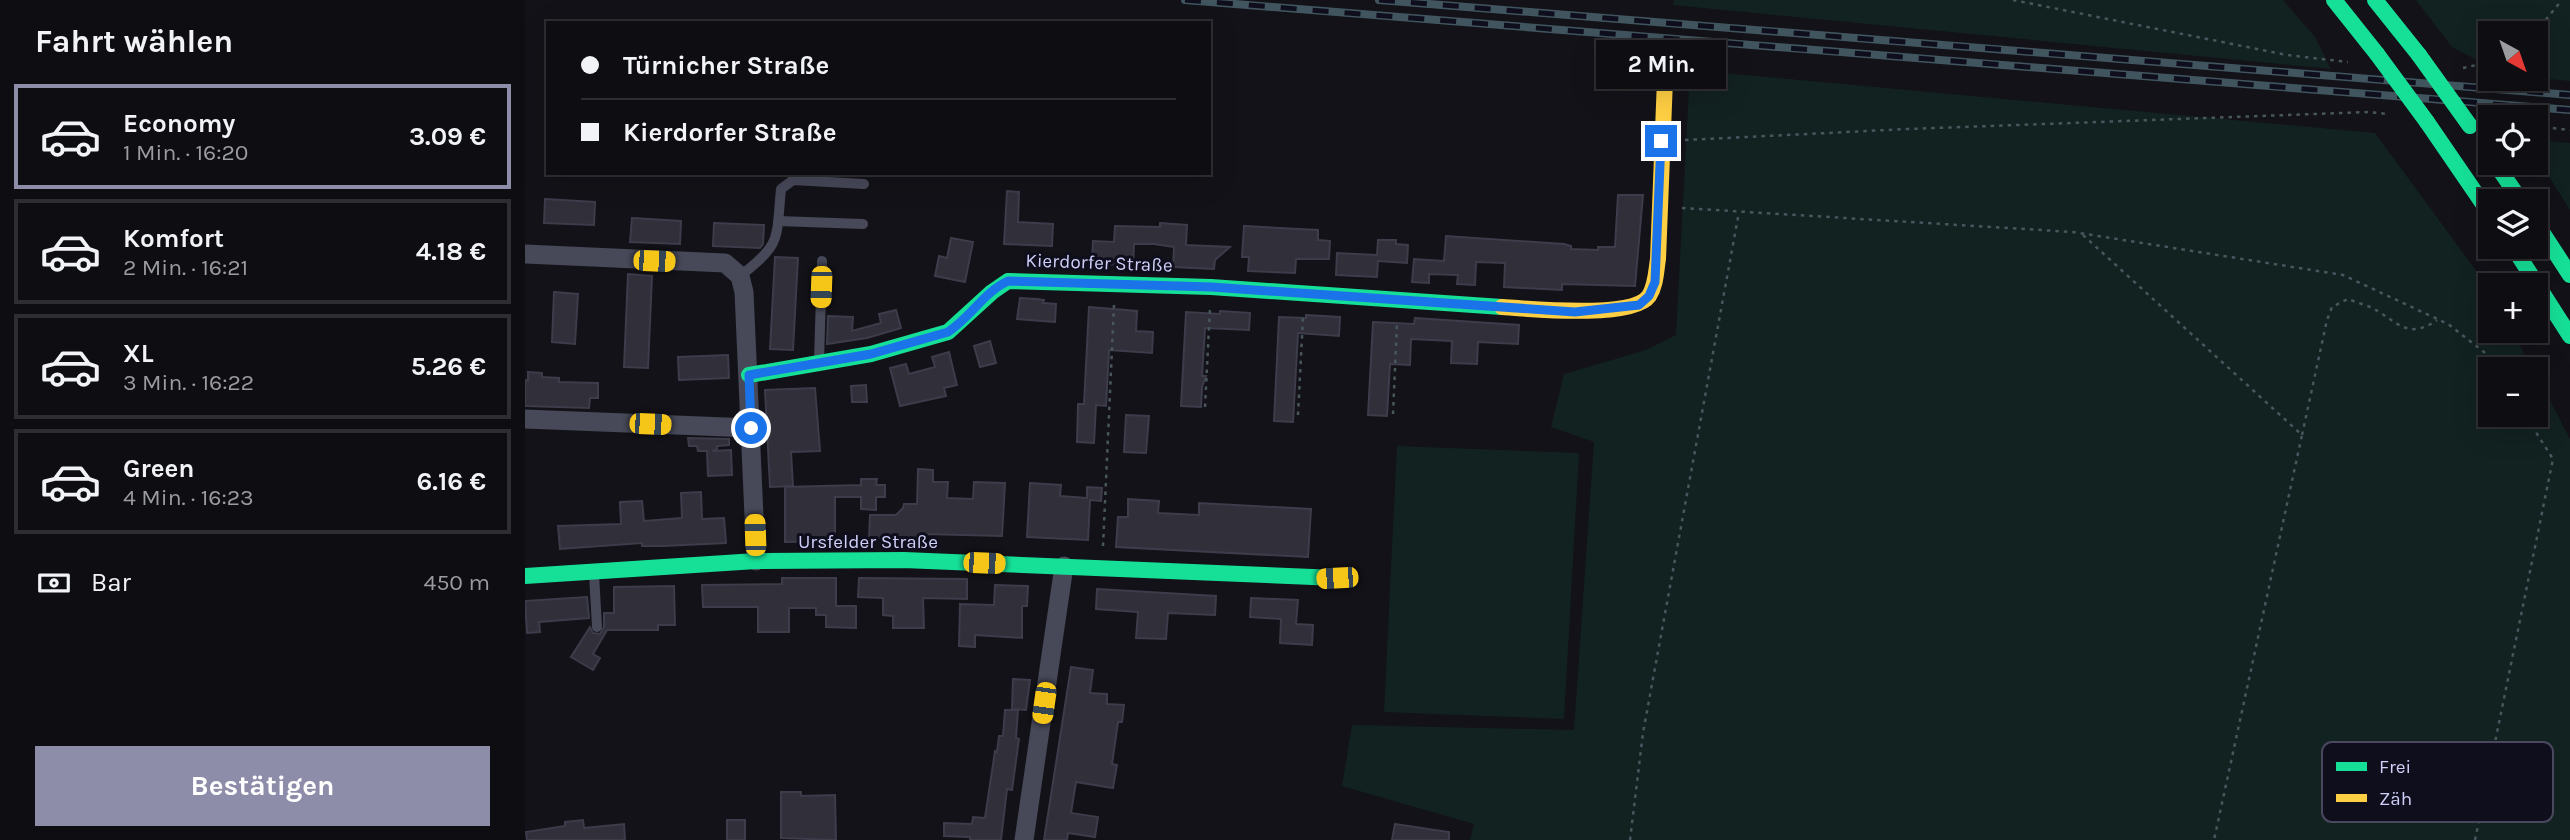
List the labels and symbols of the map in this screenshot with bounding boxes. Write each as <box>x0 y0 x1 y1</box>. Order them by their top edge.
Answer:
north arrow <box>2478 21 2548 91</box>
callout: 2 Min. <box>1596 40 1726 88</box>
route end <box>1645 125 1677 157</box>
street label: Kierdorfer Straße <box>1025 249 1173 277</box>
car <box>633 250 676 272</box>
car <box>810 266 833 308</box>
route start <box>735 412 767 444</box>
car <box>629 413 672 435</box>
car <box>744 514 767 556</box>
street label: Ursfelder Straße <box>798 531 938 553</box>
car <box>963 552 1006 574</box>
car <box>1316 566 1359 590</box>
car <box>1031 681 1058 725</box>
legend <box>2322 742 2553 822</box>
text: Frei <box>2379 756 2411 778</box>
text: Zäh <box>2379 788 2412 810</box>

